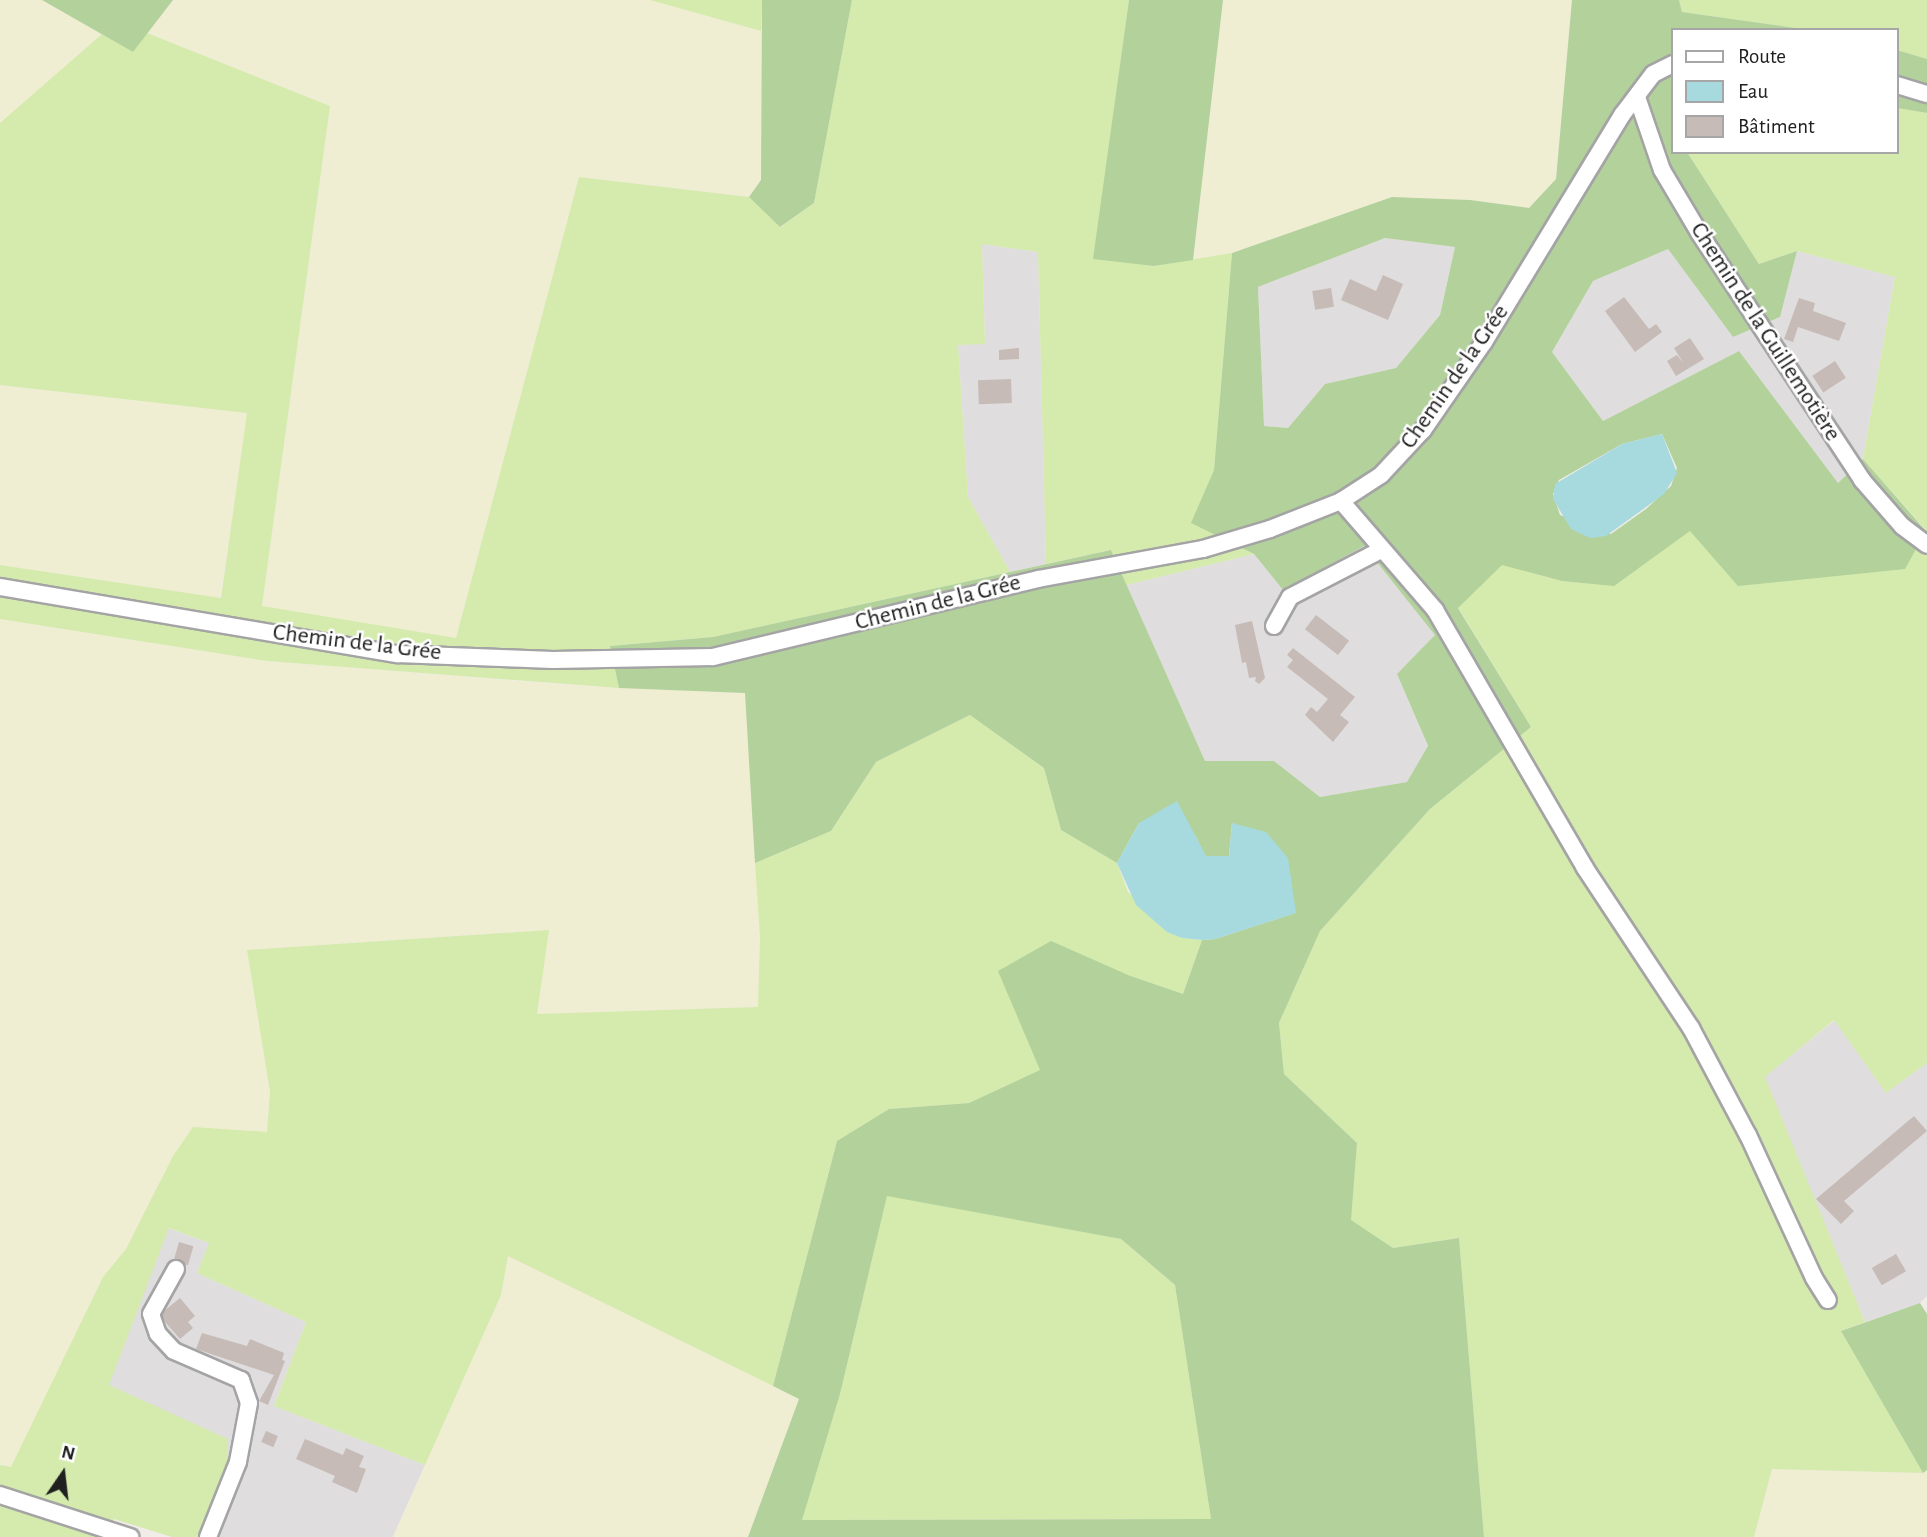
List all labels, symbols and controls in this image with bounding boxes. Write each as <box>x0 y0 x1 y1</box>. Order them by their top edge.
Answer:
legend <box>1672 28 1899 154</box>
text: Route <box>1738 46 1786 67</box>
text: Eau <box>1738 81 1768 102</box>
text: Bâtiment <box>1738 116 1815 137</box>
street label: Chemin de la Guillemotière <box>1683 217 1847 447</box>
street label: Chemin de la Grée <box>1395 299 1515 455</box>
street label: Chemin de la Grée <box>852 569 1024 637</box>
street label: Chemin de la Grée <box>271 618 443 668</box>
north arrow <box>28 1439 98 1509</box>
text: N <box>59 1442 77 1464</box>

